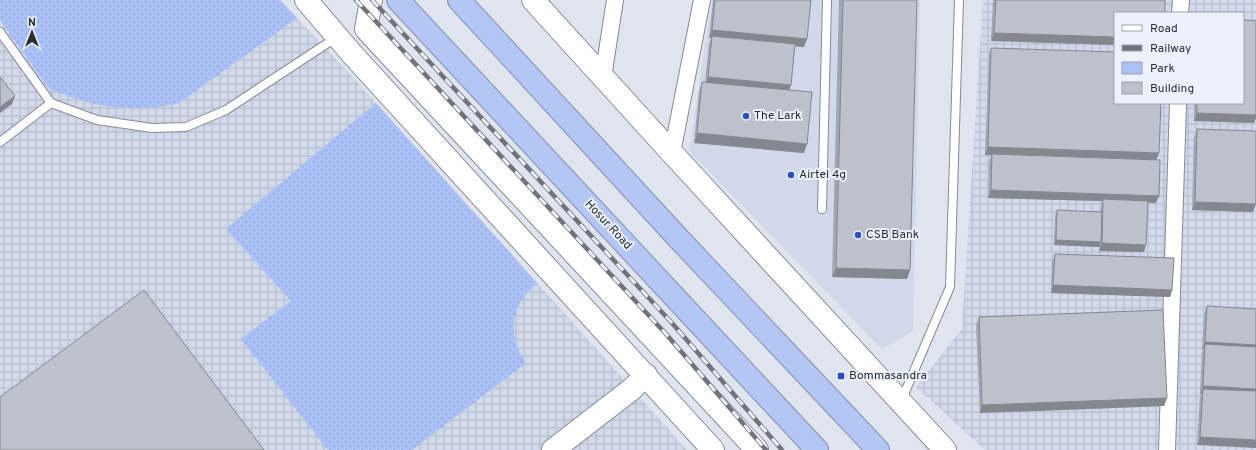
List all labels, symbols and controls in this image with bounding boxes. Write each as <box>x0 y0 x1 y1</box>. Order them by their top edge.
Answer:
north arrow <box>12 12 52 52</box>
legend <box>1114 12 1244 104</box>
text: N <box>28 16 36 30</box>
text: Road <box>1150 21 1178 37</box>
text: Railway <box>1150 41 1191 57</box>
text: Park <box>1150 61 1175 77</box>
text: Building <box>1150 81 1194 97</box>
place label: The Lark <box>754 108 801 124</box>
marker: The Lark <box>741 111 751 121</box>
place label: Airtel 4g <box>799 167 846 183</box>
marker: Airtel 4g <box>786 170 796 180</box>
street label: Hosur Road <box>581 197 635 253</box>
place label: CSB Bank <box>866 227 919 243</box>
marker: CSB Bank <box>853 230 863 240</box>
place label: Bommasandra <box>849 368 927 384</box>
marker: Bommasandra <box>836 371 846 381</box>

